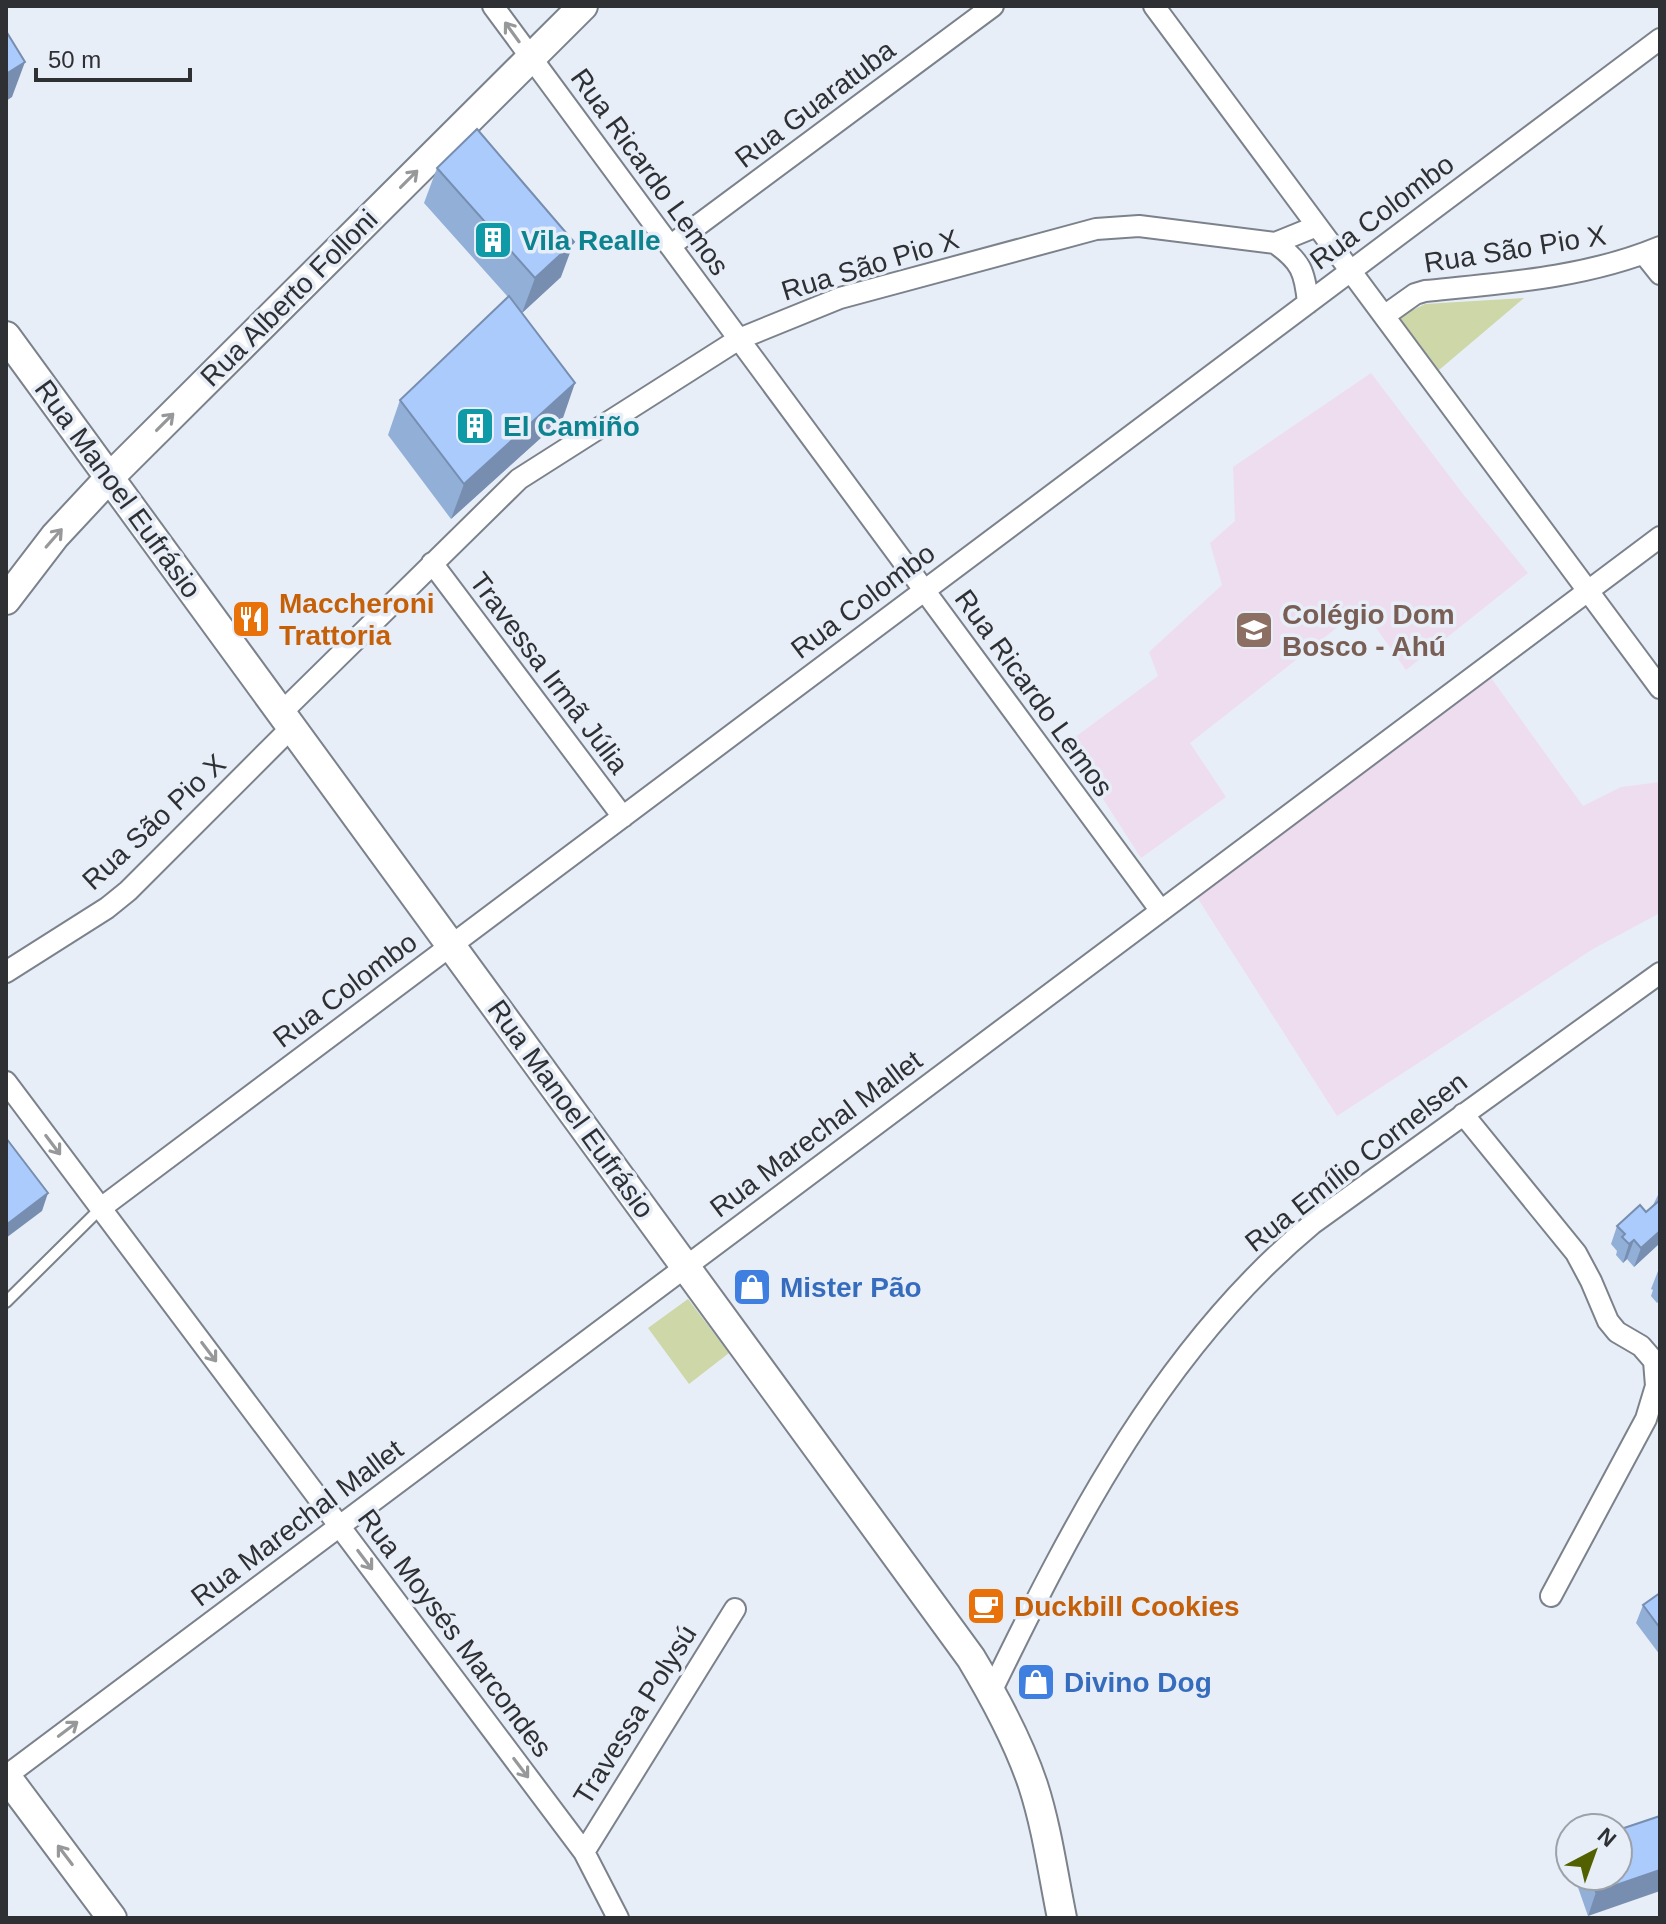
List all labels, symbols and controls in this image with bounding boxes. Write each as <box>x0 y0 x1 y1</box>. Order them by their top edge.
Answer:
one-way arrow <box>504 22 521 43</box>
scale bar <box>36 32 190 82</box>
street label: Rua Guaratuba <box>729 34 901 174</box>
text: 50 m <box>48 46 101 73</box>
street label: Rua Ricardo Lemos <box>565 63 735 281</box>
street label: Rua Colombo <box>1304 148 1460 276</box>
one-way arrow <box>399 170 418 189</box>
street label: Rua Alberto Folloni <box>194 203 384 393</box>
building icon: Vila Realle <box>472 219 514 261</box>
street label: Rua São Pio X <box>1422 219 1608 279</box>
street label: Rua São Pio X <box>778 223 963 307</box>
place label: Vila Realle <box>521 225 661 256</box>
street label: Rua Manoel Eufrásio <box>29 374 207 604</box>
building icon: El Camiño <box>454 405 496 447</box>
place label: El Camiño <box>503 411 640 442</box>
one-way arrow <box>155 413 174 432</box>
one-way arrow <box>45 529 63 549</box>
street label: Rua Colombo <box>785 537 941 665</box>
street label: Travessa Irmã Júlia <box>463 567 635 780</box>
street label: Rua Ricardo Lemos <box>949 584 1119 802</box>
place label: Maccheroni Trattoria <box>279 588 435 651</box>
restaurant icon: Maccheroni Trattoria <box>230 598 272 640</box>
place label: Colégio Dom Bosco - Ahú <box>1282 599 1455 662</box>
school or university icon: Colégio Dom Bosco - Ahú <box>1233 609 1275 651</box>
street label: Rua São Pio X <box>76 748 232 896</box>
street label: Rua Colombo <box>267 926 423 1054</box>
street label: Rua Manoel Eufrásio <box>482 994 660 1224</box>
street label: Rua Marechal Mallet <box>704 1044 928 1224</box>
street label: Rua Emílio Cornelsen <box>1239 1066 1473 1258</box>
one-way arrow <box>44 1133 61 1155</box>
shop icon: Mister Pão <box>731 1266 773 1308</box>
place label: Mister Pão <box>780 1272 922 1303</box>
one-way arrow <box>201 1341 217 1363</box>
street label: Rua Marechal Mallet <box>185 1433 409 1613</box>
street label: Rua Moysés Marcondes <box>352 1503 558 1763</box>
one-way arrow <box>357 1549 373 1571</box>
cafe icon: Duckbill Cookies <box>965 1585 1007 1627</box>
place label: Duckbill Cookies <box>1014 1591 1240 1622</box>
street label: Travessa Polysú <box>567 1619 703 1811</box>
shop icon: Divino Dog <box>1015 1661 1057 1703</box>
place label: Divino Dog <box>1064 1667 1212 1698</box>
one-way arrow <box>57 1721 79 1738</box>
one-way arrow <box>513 1757 529 1779</box>
north arrow <box>1554 1812 1634 1892</box>
text: N <box>1593 1823 1621 1852</box>
one-way arrow <box>57 1845 73 1867</box>

